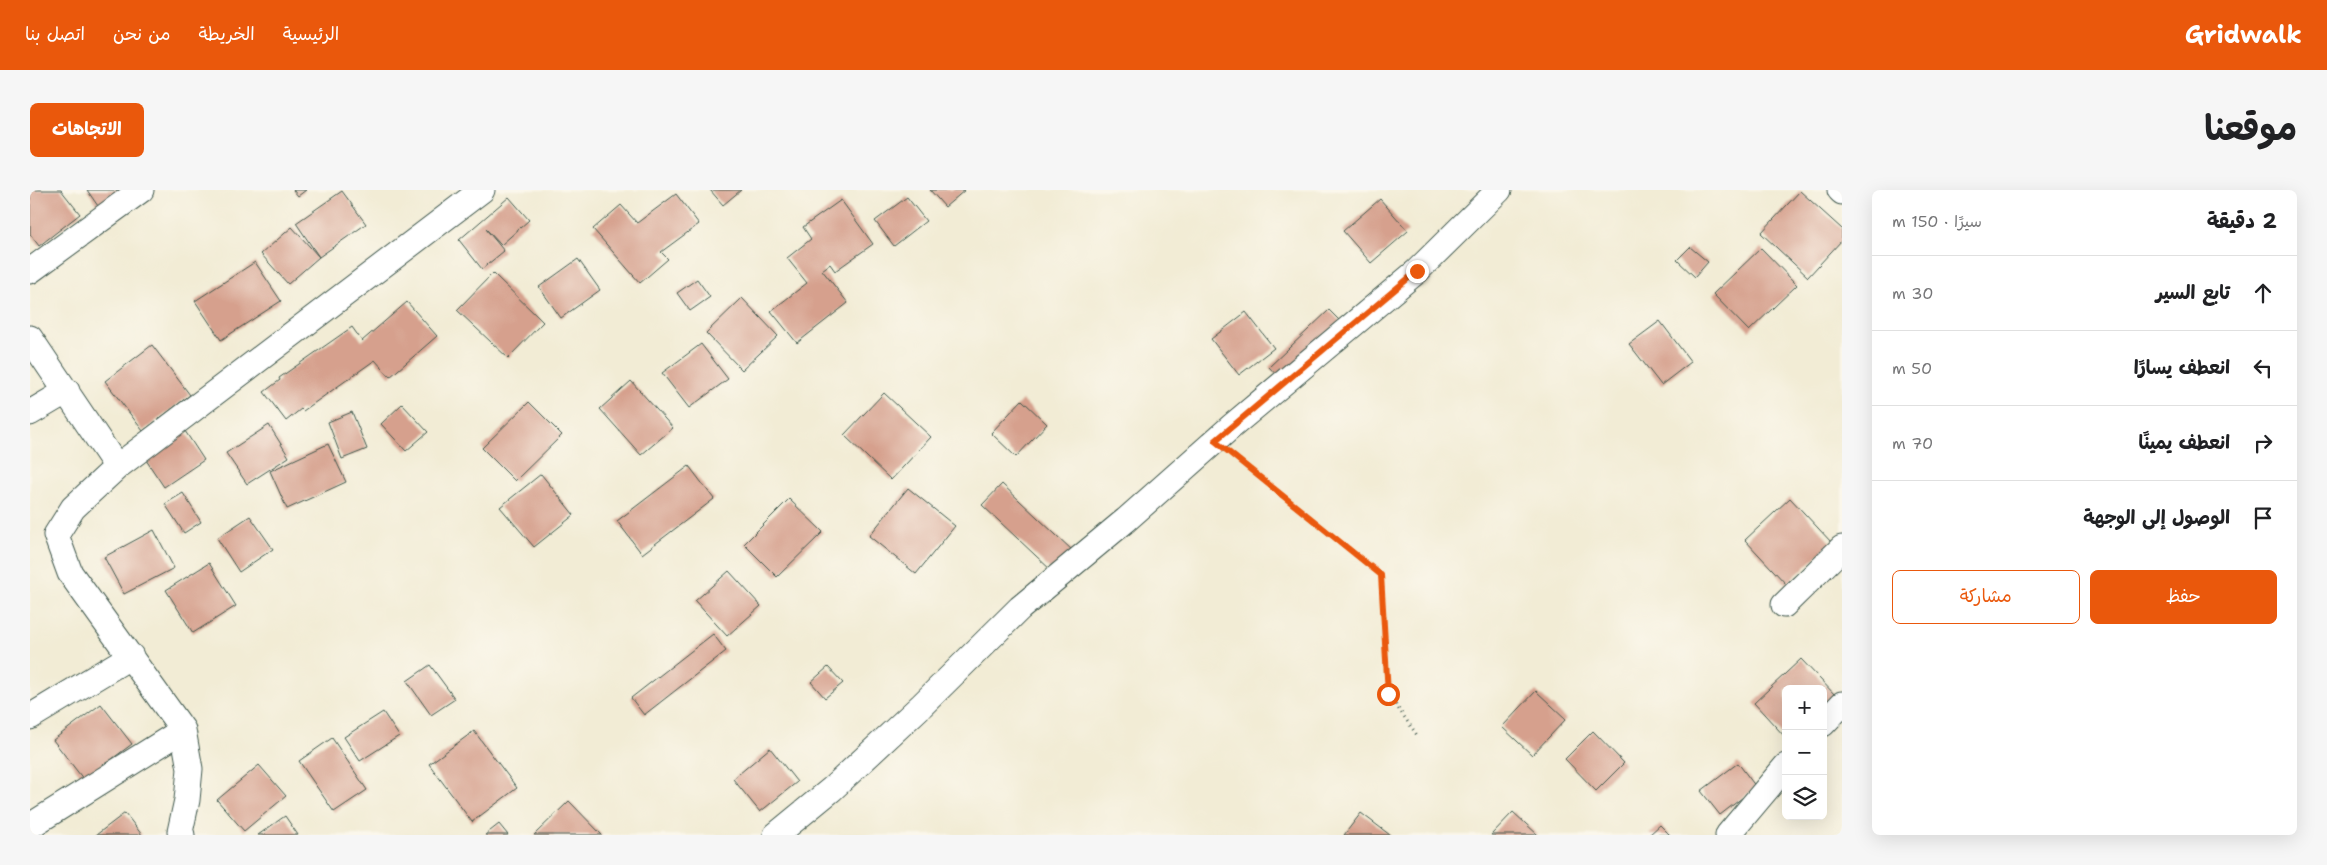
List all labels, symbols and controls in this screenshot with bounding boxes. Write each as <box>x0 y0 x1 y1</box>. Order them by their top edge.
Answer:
text: Gridwalk <box>2185 19 2302 51</box>
text: اتصل بنا <box>25 22 85 46</box>
text: من نحن <box>113 22 171 46</box>
text: الخريطة <box>199 22 255 46</box>
text: الرئيسية <box>283 22 339 46</box>
button: الاتجاهات <box>30 103 144 157</box>
text: موقعنا <box>2204 104 2297 151</box>
text: 2 دقيقة <box>2207 207 2277 235</box>
text: سيرًا · 150 m <box>1892 211 1982 232</box>
route end <box>1406 260 1429 283</box>
icon: ahead <box>2249 279 2277 307</box>
text: تابع السير <box>2156 280 2230 305</box>
text: 30 m <box>1892 283 1933 304</box>
icon: left <box>2249 354 2277 382</box>
text: انعطف يسارًا <box>2134 355 2230 380</box>
text: 50 m <box>1892 358 1932 379</box>
icon: right <box>2249 429 2277 457</box>
text: انعطف يمينًا <box>2139 430 2230 455</box>
text: 70 m <box>1892 433 1933 454</box>
icon: arrive <box>2249 504 2277 532</box>
text: الوصول إلى الوجهة <box>2083 505 2230 530</box>
button: مشاركة <box>1892 570 2080 624</box>
button: حفظ <box>2090 570 2277 624</box>
route start <box>1377 683 1400 706</box>
map controls <box>1782 685 1827 820</box>
button: + <box>1782 685 1827 730</box>
button: − <box>1782 730 1827 775</box>
button: layers <box>1782 775 1827 820</box>

